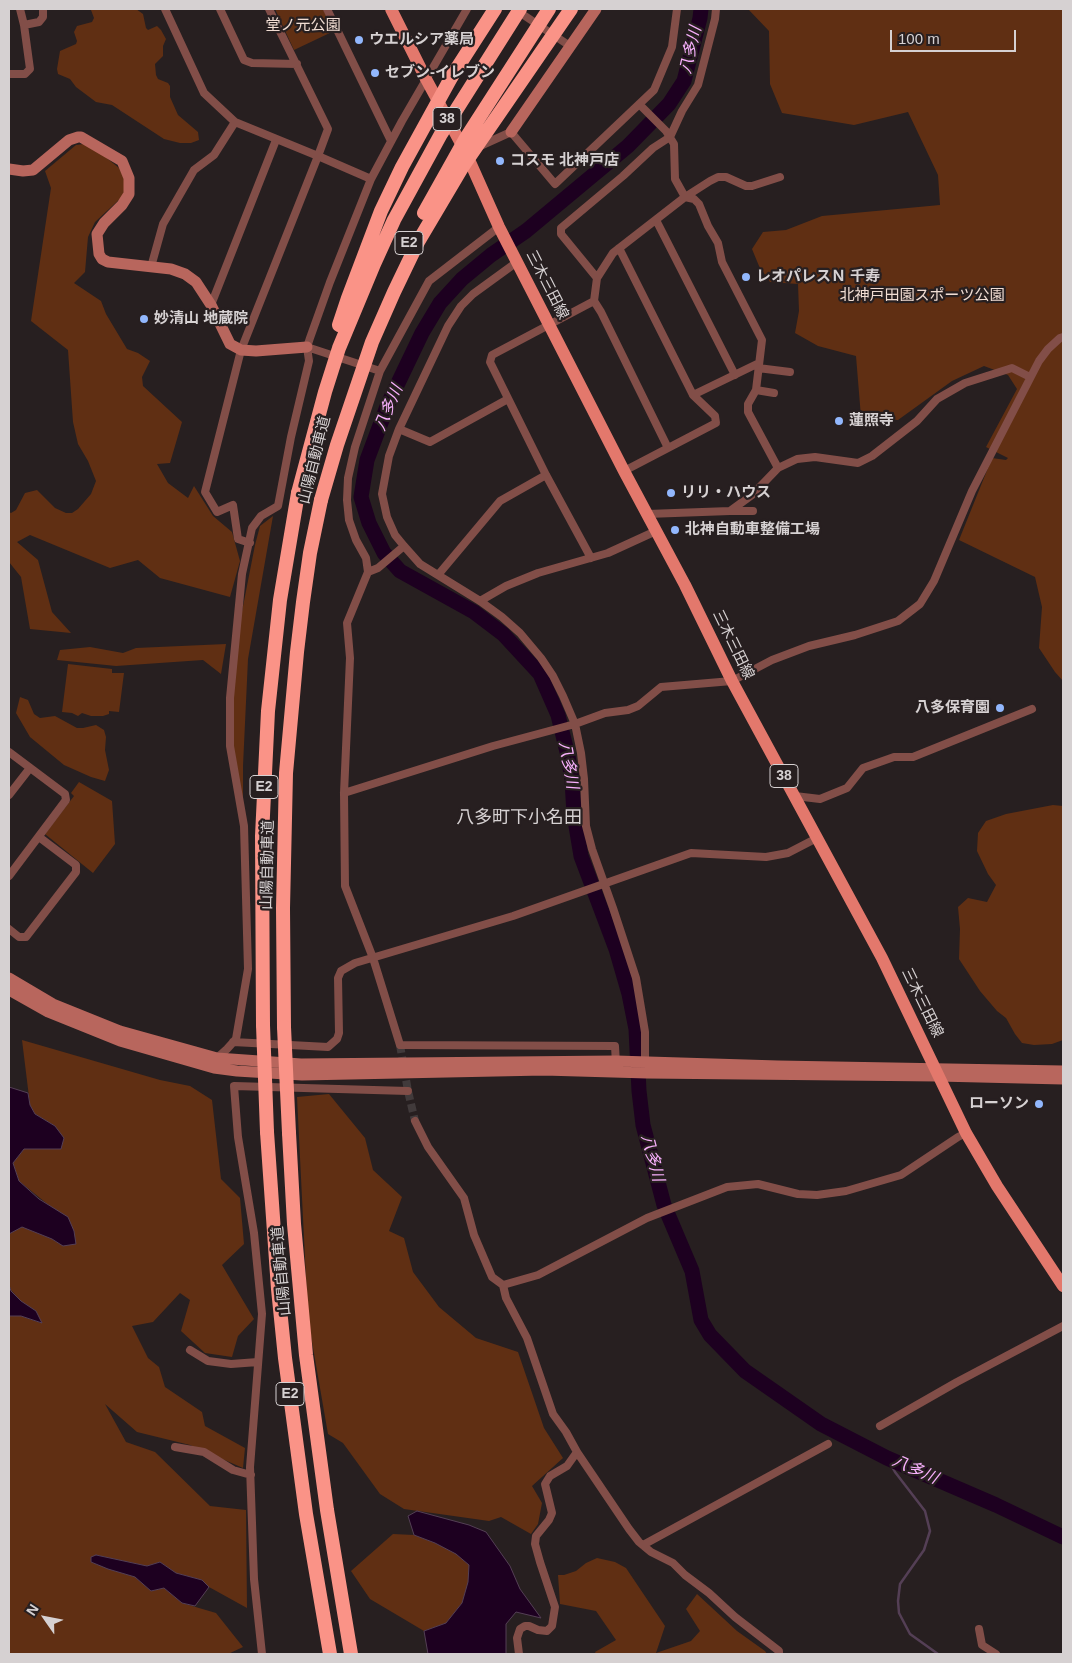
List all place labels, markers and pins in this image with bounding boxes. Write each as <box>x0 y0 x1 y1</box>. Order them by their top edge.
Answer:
place label: ウエルシア薬局 <box>369 31 474 49</box>
marker: ウエルシア薬局 <box>353 34 365 46</box>
place label: セブン-イレブン <box>385 64 495 82</box>
marker: セブン-イレブン <box>369 67 381 79</box>
place label: コスモ 北神戸店 <box>510 152 619 170</box>
marker: コスモ 北神戸店 <box>494 155 506 167</box>
place label: レオパレスＮ 千寿 <box>756 268 880 286</box>
marker: レオパレスＮ 千寿 <box>740 271 752 283</box>
place label: 妙清山 地蔵院 <box>154 310 248 328</box>
marker: 妙清山 地蔵院 <box>138 313 150 325</box>
place label: 蓮照寺 <box>849 412 894 430</box>
marker: 蓮照寺 <box>833 415 845 427</box>
place label: リリ・ハウス <box>681 484 771 502</box>
marker: リリ・ハウス <box>665 487 677 499</box>
place label: 北神自動車整備工場 <box>685 521 820 539</box>
marker: 北神自動車整備工場 <box>669 524 681 536</box>
place label: 八多保育園 <box>915 699 990 717</box>
marker: 八多保育園 <box>994 702 1006 714</box>
place label: ローソン <box>969 1095 1029 1113</box>
marker: ローソン <box>1033 1098 1045 1110</box>

